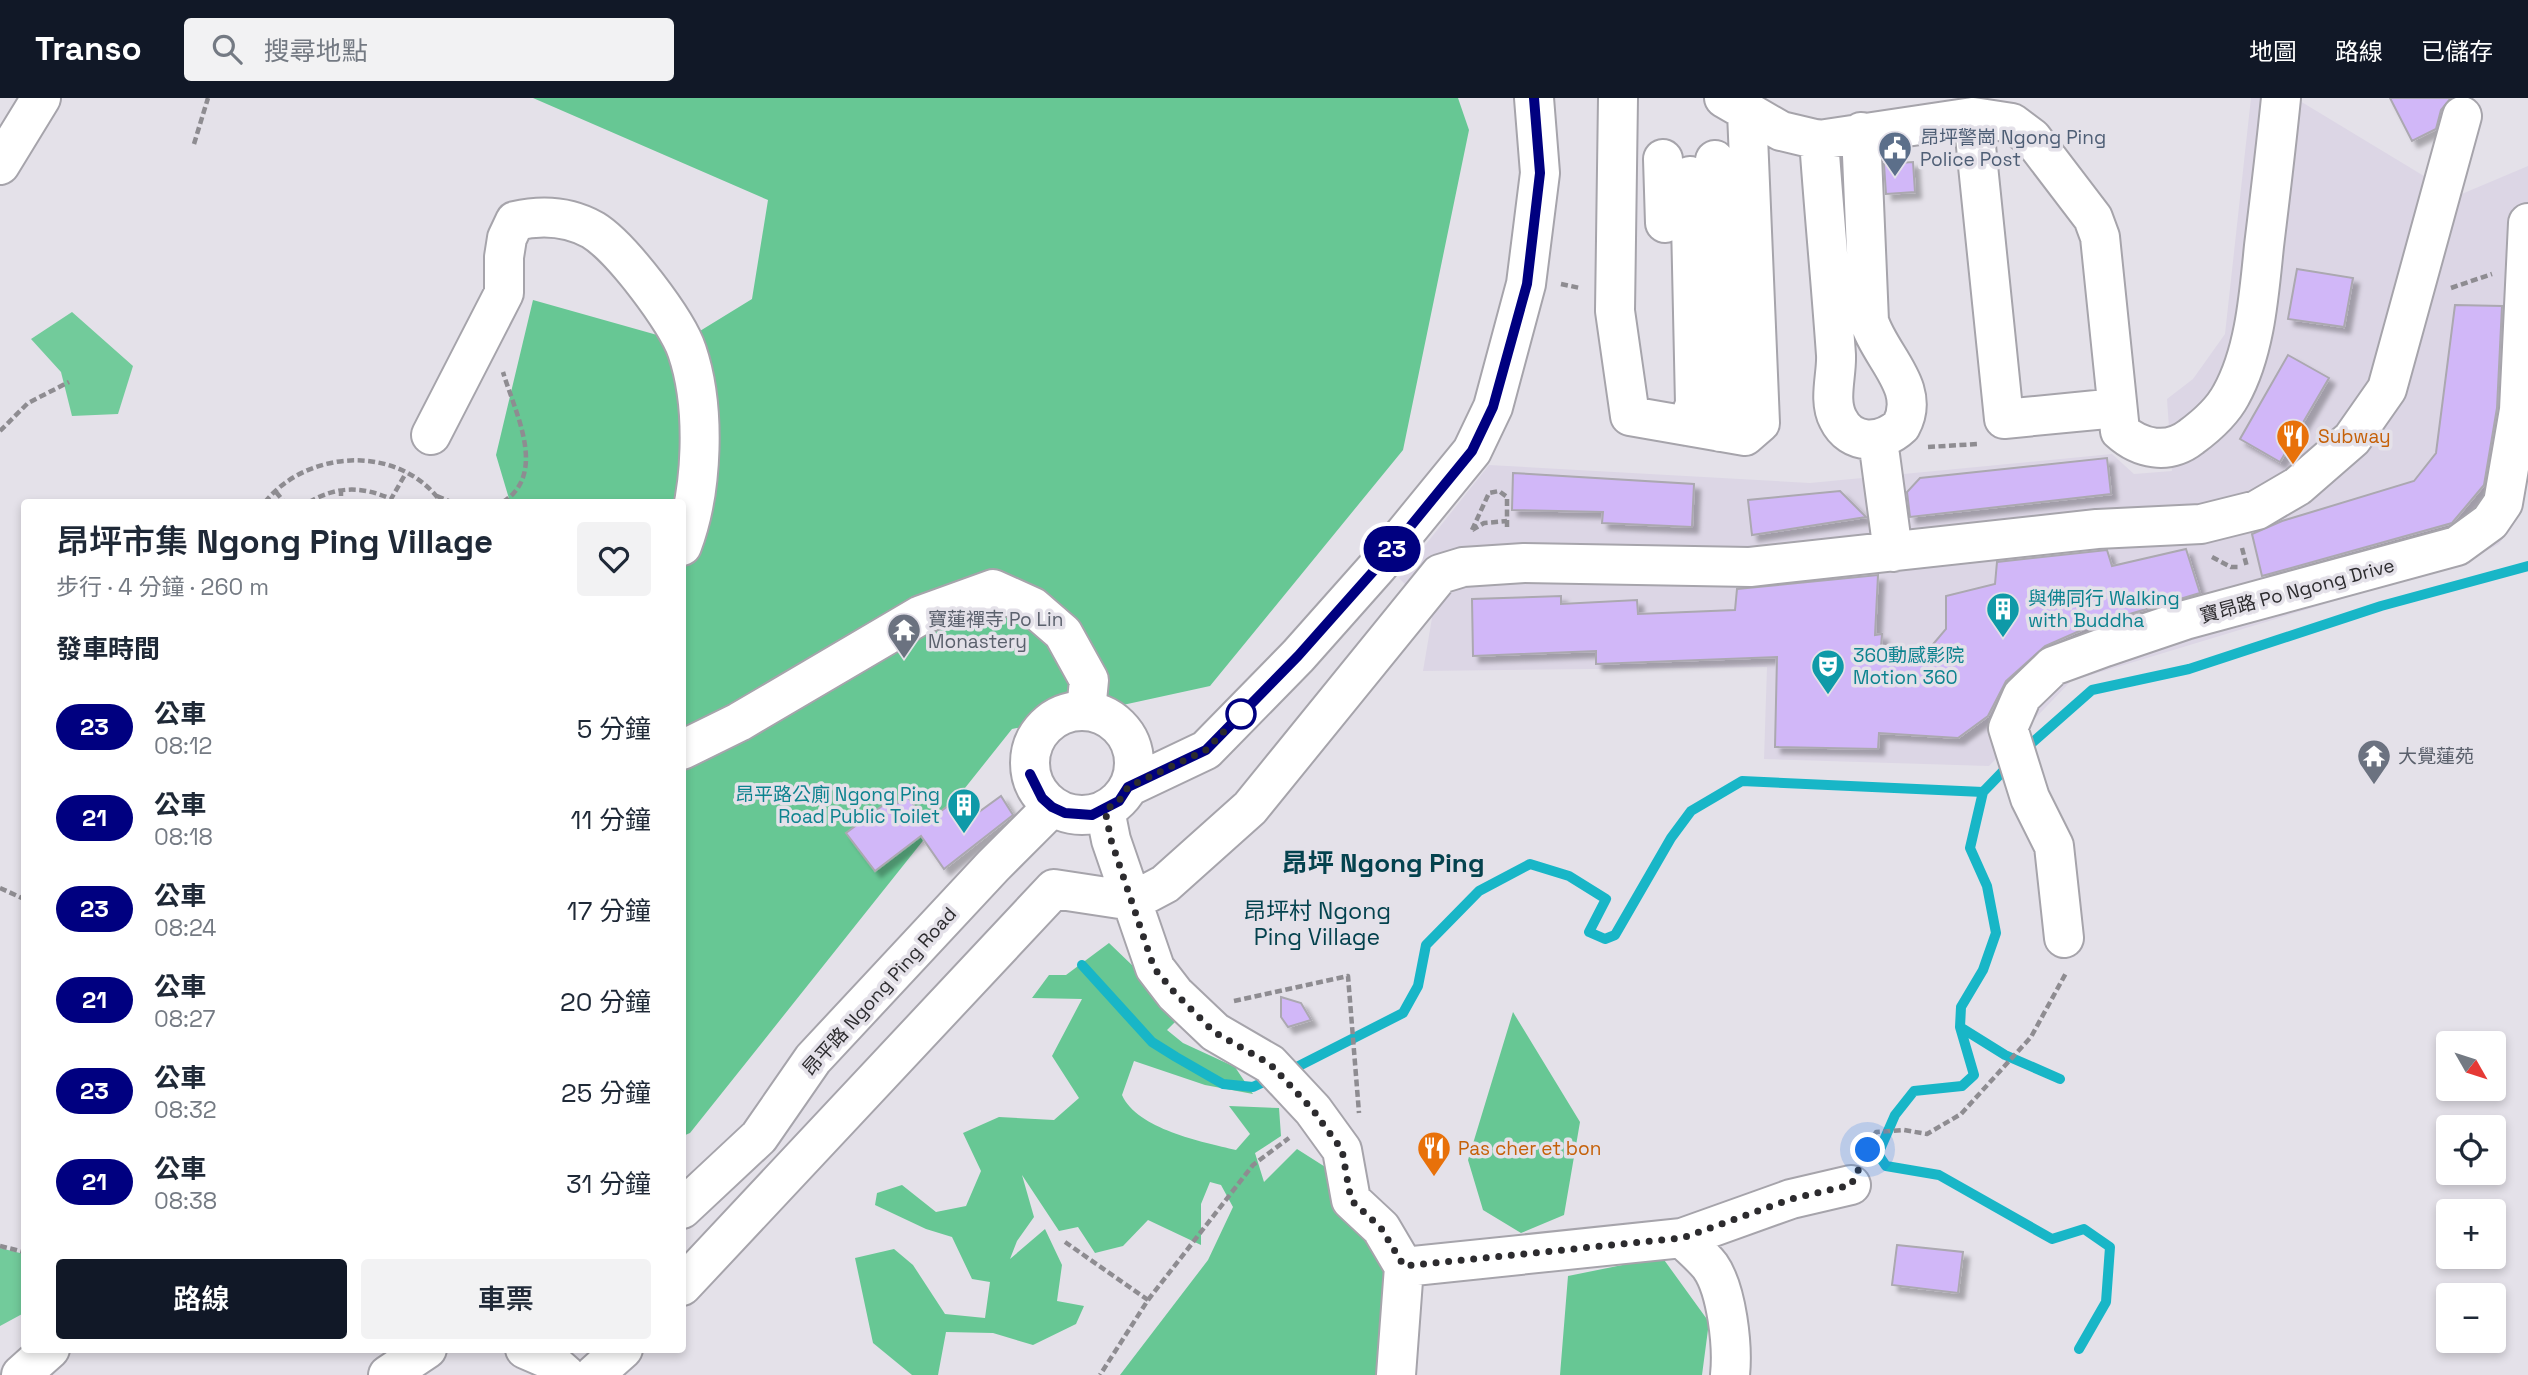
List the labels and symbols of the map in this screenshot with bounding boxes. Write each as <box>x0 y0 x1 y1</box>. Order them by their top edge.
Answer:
place label: 昂坪警崗 Ngong Ping Police Post <box>1920 125 2106 172</box>
public building icon: 昂坪警崗 Ngong Ping Police Post <box>1876 129 1914 178</box>
restaurant icon: Subway <box>2274 417 2312 466</box>
place label: Subway <box>2318 424 2391 449</box>
line badge: 23 <box>1360 526 1424 572</box>
street label: 寶昂路 Po Ngong Drive <box>2197 552 2397 628</box>
place label: 與佛同行 Walking with Buddha <box>2028 586 2180 633</box>
building icon: 與佛同行 Walking with Buddha <box>1984 590 2022 639</box>
place label: 寶蓮禪寺 Po Lin Monastery <box>928 607 1063 654</box>
temple icon: 寶蓮禪寺 Po Lin Monastery <box>885 611 923 660</box>
place label: 360動感影院 Motion 360 <box>1853 643 1964 690</box>
theatre icon: 360動感影院 Motion 360 <box>1809 647 1847 696</box>
unlabelled marker <box>1226 699 1256 729</box>
temple icon: 大覺蓮苑 <box>2355 737 2393 786</box>
place label: 大覺蓮苑 <box>2398 744 2474 769</box>
place label: 昂平路公廁 Ngong Ping Road Public Toilet <box>735 782 940 829</box>
building icon: 昂平路公廁 Ngong Ping Road Public Toilet <box>945 786 983 835</box>
district label: 昂坪 Ngong Ping <box>1282 846 1484 880</box>
district label: 昂坪村 Ngong Ping Village <box>1243 896 1391 952</box>
street label: 昂平路 Ngong Ping Road <box>797 902 962 1081</box>
north arrow <box>2436 1031 2506 1101</box>
restaurant icon: Pas cher et bon <box>1415 1129 1453 1178</box>
your location <box>1850 1132 1885 1167</box>
place label: Pas cher et bon <box>1458 1136 1601 1161</box>

